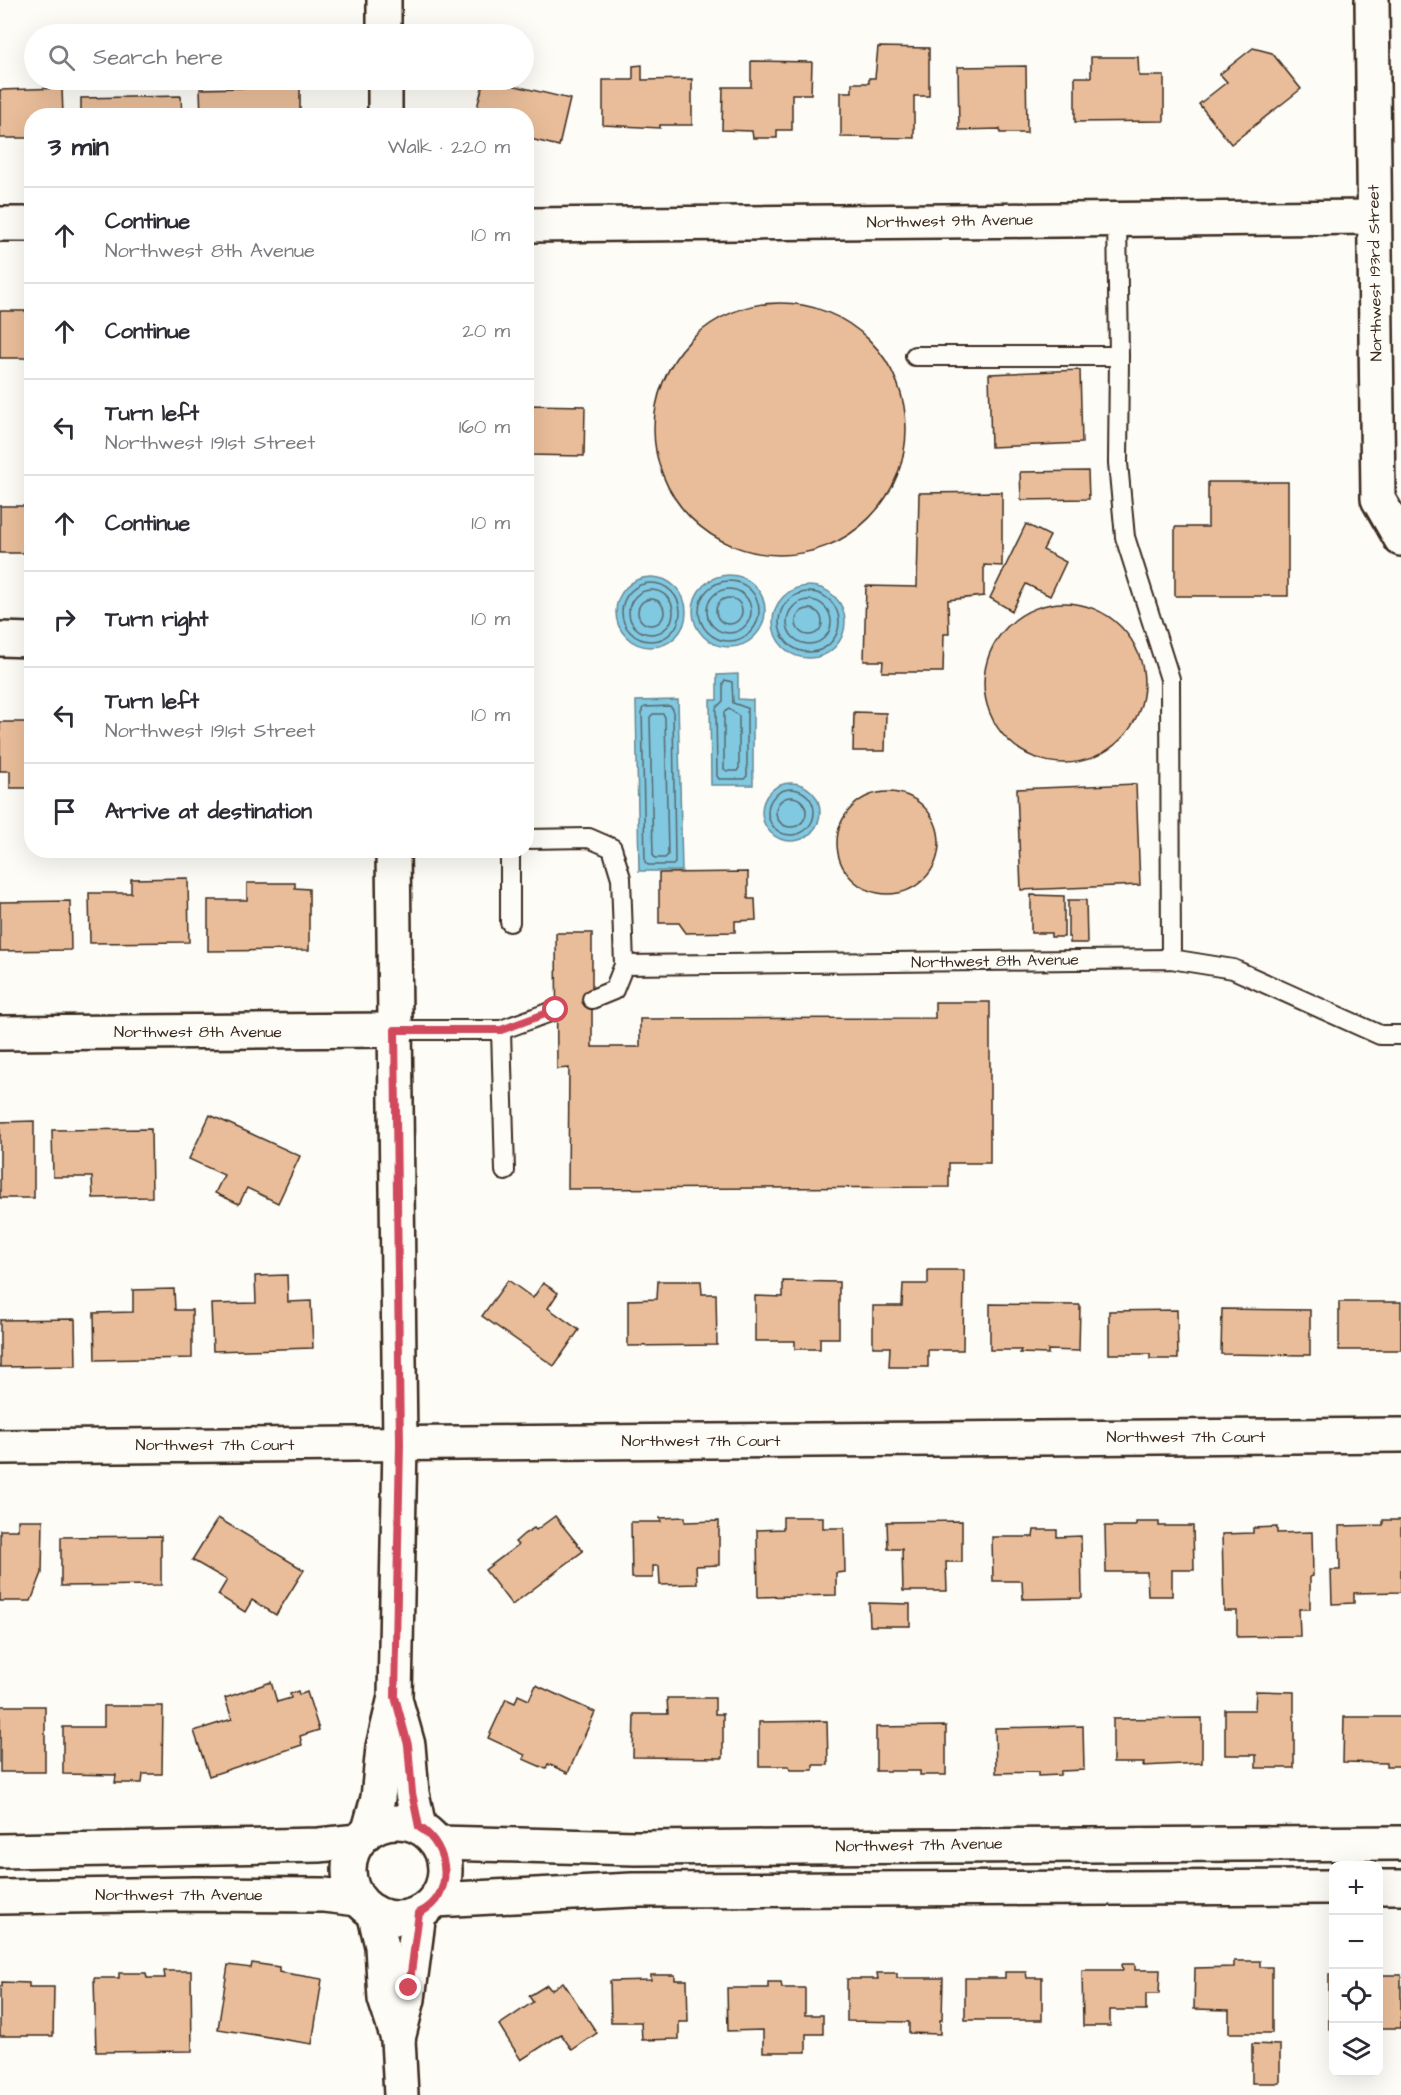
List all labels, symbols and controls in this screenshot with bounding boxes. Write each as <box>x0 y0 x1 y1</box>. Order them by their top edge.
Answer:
search box <box>24 24 534 90</box>
icon: search <box>45 41 78 74</box>
text: Search here <box>93 42 223 73</box>
text: 3 min <box>48 129 109 165</box>
text: Walk · 220 m <box>388 133 510 161</box>
street label: Northwest 193rd Street <box>1362 184 1388 362</box>
text: Continue <box>105 206 190 237</box>
street label: Northwest 9th Avenue <box>867 209 1034 233</box>
icon: ahead <box>48 219 81 252</box>
text: 10 m <box>471 221 510 249</box>
text: Northwest 8th Avenue <box>105 237 315 265</box>
icon: ahead <box>48 315 81 348</box>
text: Continue <box>105 316 190 347</box>
text: 20 m <box>462 317 510 345</box>
text: Turn left <box>105 398 199 429</box>
icon: left <box>48 411 81 444</box>
text: 160 m <box>459 413 510 441</box>
text: Northwest 191st Street <box>105 429 315 457</box>
icon: ahead <box>48 507 81 540</box>
text: Continue <box>105 508 190 539</box>
text: 10 m <box>471 509 510 537</box>
icon: right <box>48 603 81 636</box>
text: Turn right <box>105 604 208 635</box>
text: 10 m <box>471 605 510 633</box>
text: Turn left <box>105 686 199 717</box>
icon: left <box>48 699 81 732</box>
text: 10 m <box>471 701 510 729</box>
text: Northwest 191st Street <box>105 717 315 745</box>
icon: arrive <box>48 795 81 828</box>
text: Arrive at destination <box>105 796 312 827</box>
street label: Northwest 8th Avenue <box>911 949 1079 973</box>
route start <box>542 996 568 1022</box>
street label: Northwest 8th Avenue <box>114 1021 282 1043</box>
street label: Northwest 7th Court <box>1106 1426 1266 1448</box>
street label: Northwest 7th Court <box>621 1430 781 1452</box>
street label: Northwest 7th Court <box>135 1434 295 1456</box>
street label: Northwest 7th Avenue <box>835 1833 1003 1857</box>
map controls <box>1329 1861 1383 2077</box>
button: + <box>1329 1861 1383 1915</box>
street label: Northwest 7th Avenue <box>95 1884 263 1906</box>
button: − <box>1329 1915 1383 1969</box>
button: locate <box>1329 1969 1383 2023</box>
route end <box>395 1974 421 2000</box>
button: layers <box>1329 2023 1383 2077</box>

